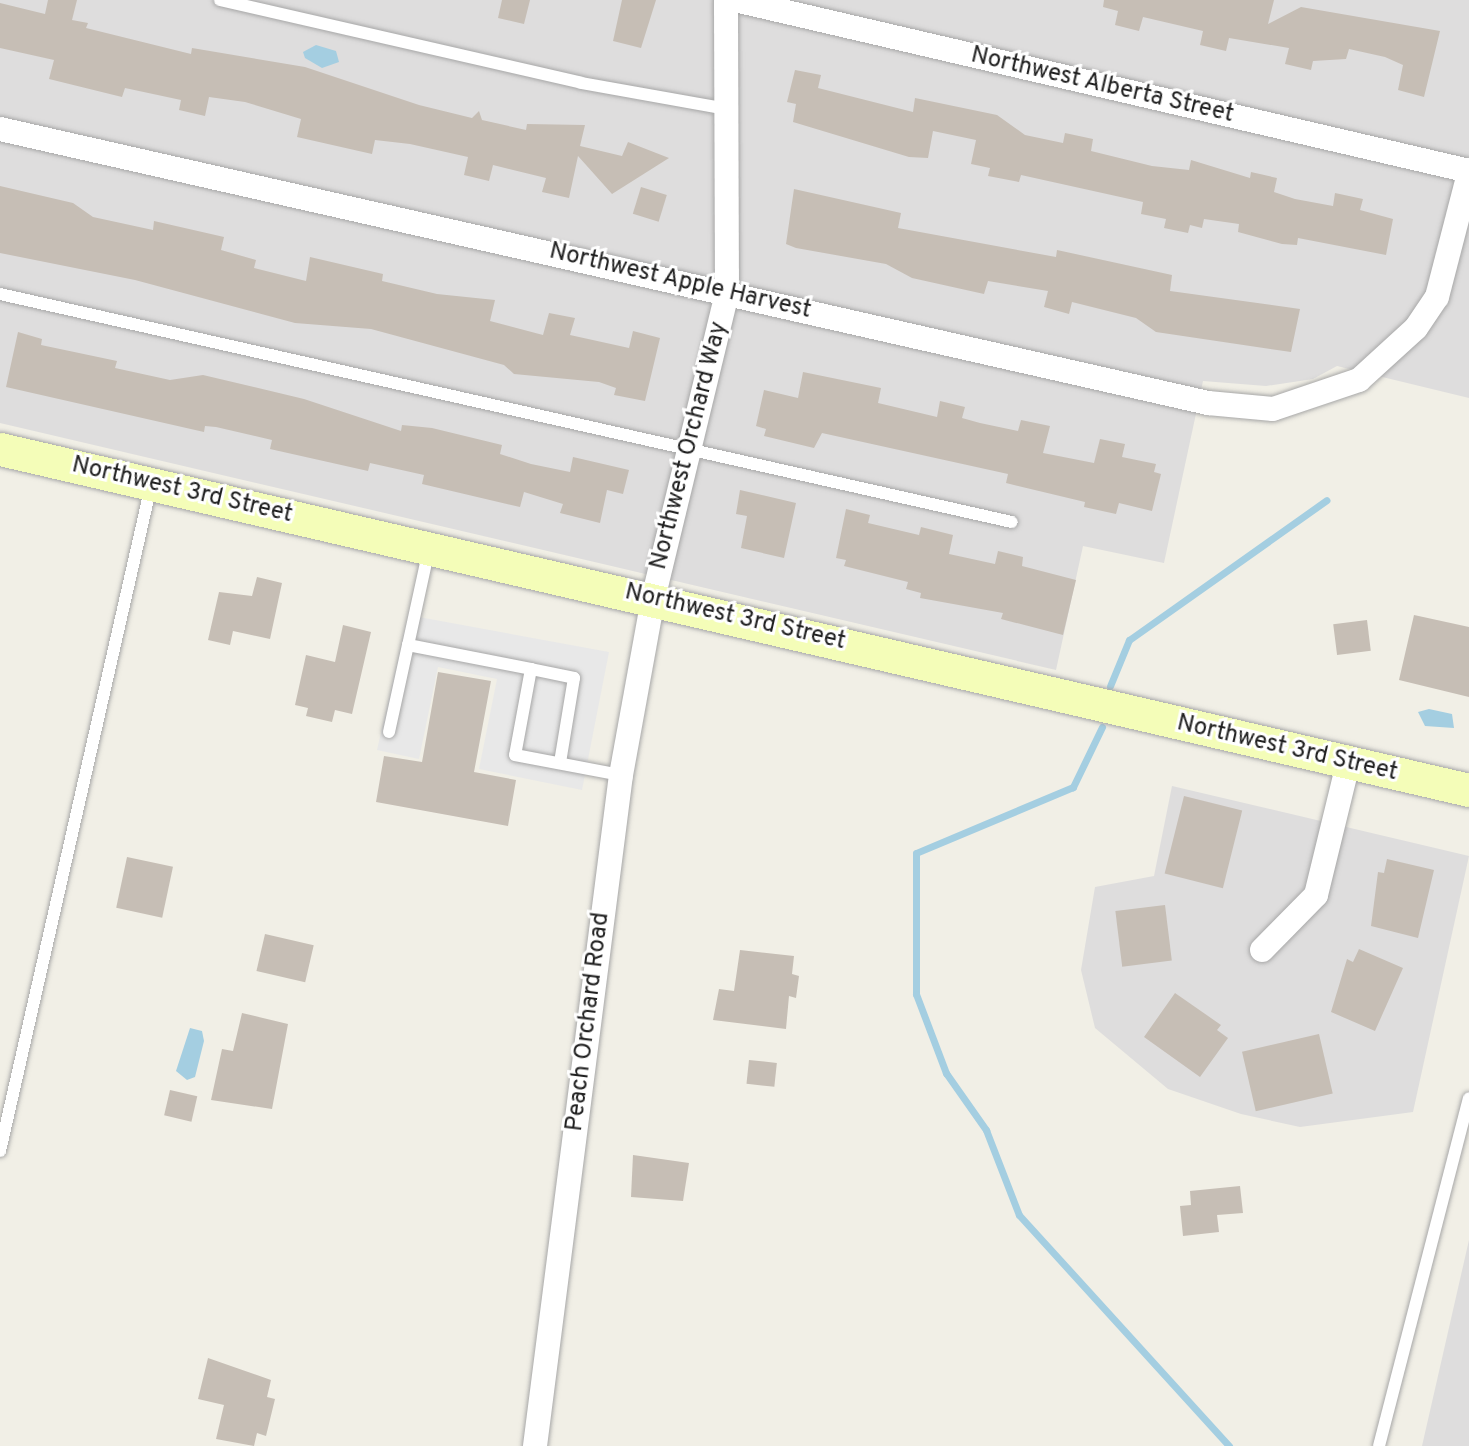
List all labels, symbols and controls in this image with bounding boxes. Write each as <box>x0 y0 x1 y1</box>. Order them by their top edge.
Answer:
street label: Northwest Alberta Street <box>967 42 1237 130</box>
street label: Northwest Apple Harvest <box>546 238 814 326</box>
street label: Northwest Orchard Way <box>645 319 735 573</box>
street label: Northwest 3rd Street <box>69 452 295 530</box>
street label: Northwest 3rd Street <box>622 579 848 657</box>
street label: Northwest 3rd Street <box>1174 710 1400 788</box>
street label: Peach Orchard Road <box>561 911 617 1133</box>

